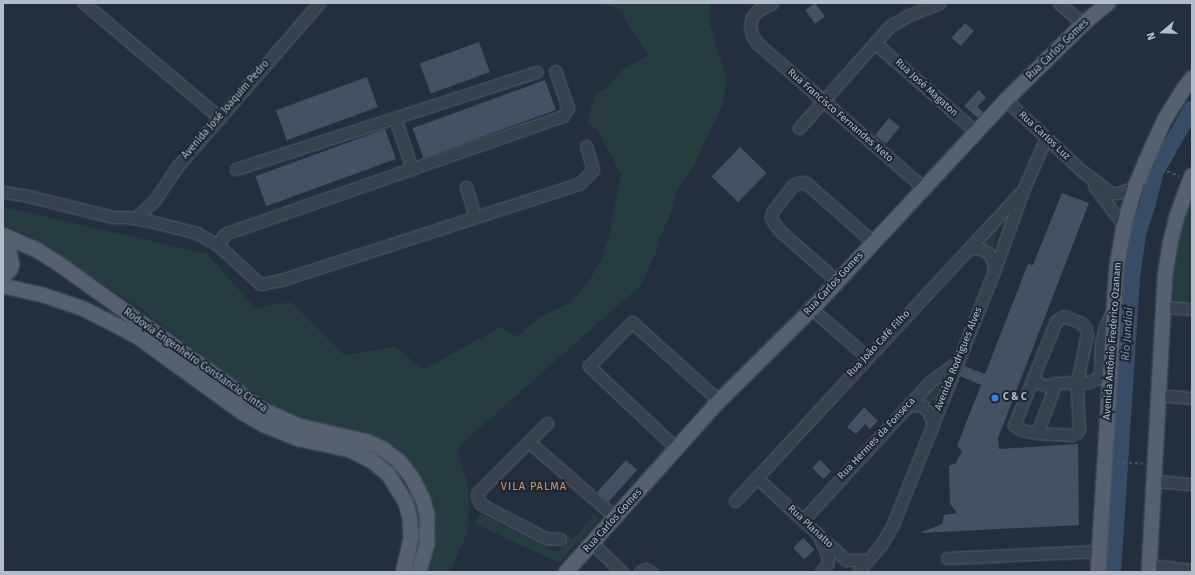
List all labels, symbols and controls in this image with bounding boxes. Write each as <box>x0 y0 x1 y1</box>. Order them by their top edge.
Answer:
north arrow <box>1143 12 1183 52</box>
street label: Rua Carlos Gomes <box>1024 17 1092 83</box>
text: N <box>1144 31 1159 42</box>
street label: Rua José Magaton <box>892 57 960 119</box>
street label: Avenida José Joaquim Pedro <box>180 58 272 162</box>
street label: Rua Francisco Fernandes Neto <box>785 67 895 165</box>
street label: Rua Carlos Luz <box>1016 109 1072 163</box>
street label: Rua Carlos Gomes <box>802 250 866 318</box>
street label: Avenida Antônio Frederico Ozanam <box>1102 262 1124 420</box>
street label: Avenida Rodrigues Alves <box>933 306 985 412</box>
street label: Rodovia Engenheiro Constancio Cintra <box>121 307 269 415</box>
water label: Rio Jundiaí <box>1120 307 1136 361</box>
street label: Rua João Café Filho <box>845 308 913 380</box>
place label: C & C <box>1003 392 1027 404</box>
marker: C & C <box>990 393 1000 403</box>
street label: Rua Hermes da Fonseca <box>836 395 918 483</box>
district label: VILA PALMA <box>501 480 567 494</box>
street label: Rua Carlos Gomes <box>581 487 645 555</box>
street label: Rua Planalto <box>785 503 835 551</box>

